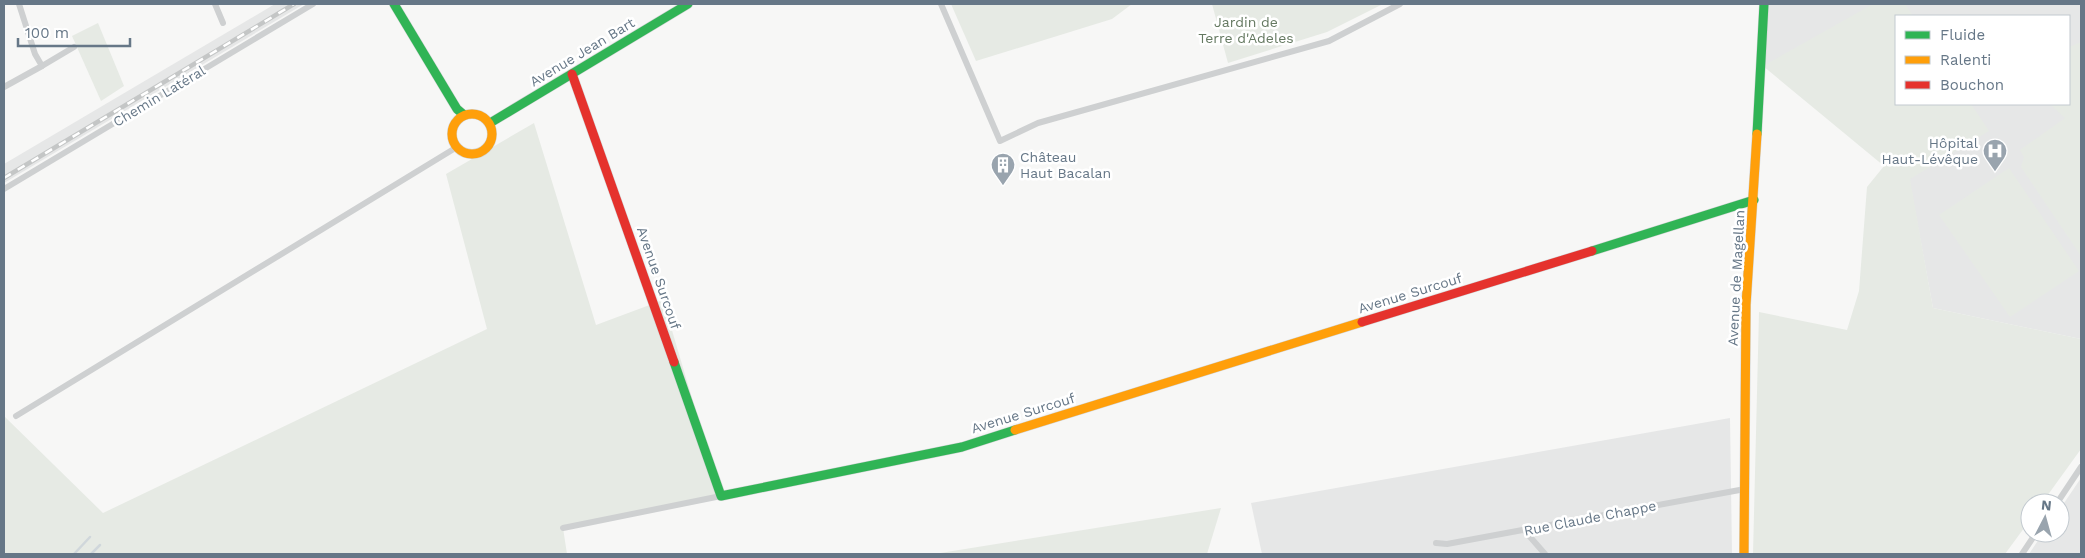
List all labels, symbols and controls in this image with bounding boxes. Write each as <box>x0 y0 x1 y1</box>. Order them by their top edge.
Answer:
street label: Avenue Jean Bart <box>527 14 637 90</box>
park label: Jardin de Terre d'Adeles <box>1198 14 1294 46</box>
scale bar <box>18 15 130 47</box>
legend <box>1895 15 2070 105</box>
text: 100 m <box>25 24 69 42</box>
text: Fluide <box>1940 26 1985 44</box>
text: Ralenti <box>1940 51 1991 69</box>
street label: Chemin Latéral <box>110 62 209 130</box>
text: Bouchon <box>1940 76 2004 94</box>
place label: Hôpital Haut-Lévêque <box>1882 135 1979 167</box>
hospital icon: Hôpital Haut-Lévêque <box>1982 138 2008 172</box>
place label: Château Haut Bacalan <box>1020 149 1111 181</box>
building icon: Château Haut Bacalan <box>990 152 1016 186</box>
street label: Avenue de Magellan <box>1724 209 1748 347</box>
street label: Avenue Surcouf <box>634 224 684 332</box>
street label: Avenue Surcouf <box>1356 269 1464 316</box>
street label: Avenue Surcouf <box>969 389 1077 436</box>
north arrow <box>2020 493 2070 543</box>
street label: Rue Claude Chappe <box>1522 497 1658 539</box>
text: N <box>2040 497 2052 514</box>

